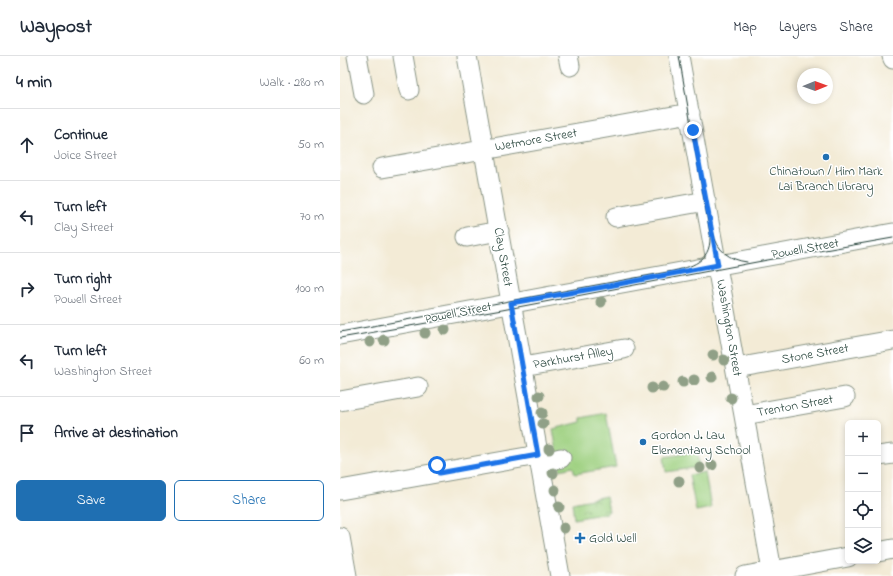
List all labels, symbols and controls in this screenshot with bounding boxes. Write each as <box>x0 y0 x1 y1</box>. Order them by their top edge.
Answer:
text: Waypost <box>20 14 92 41</box>
text: Map <box>733 17 757 38</box>
text: Layers <box>779 17 817 38</box>
text: Share <box>839 17 873 38</box>
north arrow <box>797 68 833 104</box>
text: 4 min <box>16 70 52 95</box>
text: Walk · 280 m <box>259 73 324 92</box>
route end <box>684 121 702 139</box>
street label: Wetmore Street <box>493 123 579 157</box>
text: Continue <box>54 124 108 146</box>
icon: ahead <box>16 134 38 156</box>
text: 50 m <box>298 135 324 154</box>
text: Joice Street <box>54 146 117 165</box>
marker: Chinatown / Him Mark Lai Branch Library <box>821 152 831 162</box>
place label: Chinatown / Him Mark Lai Branch Library <box>769 162 883 197</box>
text: Turn left <box>54 196 107 218</box>
icon: left <box>16 206 38 228</box>
text: 70 m <box>300 207 324 226</box>
text: Clay Street <box>54 218 114 237</box>
street label: Clay Street <box>487 226 518 289</box>
street label: Powell Street <box>770 234 841 264</box>
text: Turn right <box>54 268 112 290</box>
icon: right <box>16 278 38 300</box>
street label: Washington Street <box>710 278 747 379</box>
text: 100 m <box>295 279 324 298</box>
text: Powell Street <box>54 290 122 309</box>
street label: Powell Street <box>423 297 494 329</box>
street label: Stone Street <box>780 339 851 369</box>
text: Turn left <box>54 340 107 362</box>
street label: Parkhurst Alley <box>532 342 615 375</box>
icon: left <box>16 350 38 372</box>
text: 60 m <box>299 351 324 370</box>
text: Washington Street <box>54 362 152 381</box>
street label: Trenton Street <box>755 390 835 422</box>
map controls <box>845 420 881 564</box>
button: + <box>845 420 881 456</box>
icon: arrive <box>16 422 38 444</box>
text: Arrive at destination <box>54 422 178 444</box>
place label: Gordon J. Lau Elementary School <box>651 426 751 461</box>
marker: Gordon J. Lau Elementary School <box>638 437 648 447</box>
route start <box>428 456 446 474</box>
button: − <box>845 456 881 492</box>
button: Save <box>16 480 166 521</box>
button: Share <box>174 480 324 521</box>
button: locate <box>845 492 881 528</box>
button: layers <box>845 528 881 564</box>
place label: Gold Well <box>589 529 637 548</box>
marker: Gold Well <box>574 532 586 544</box>

